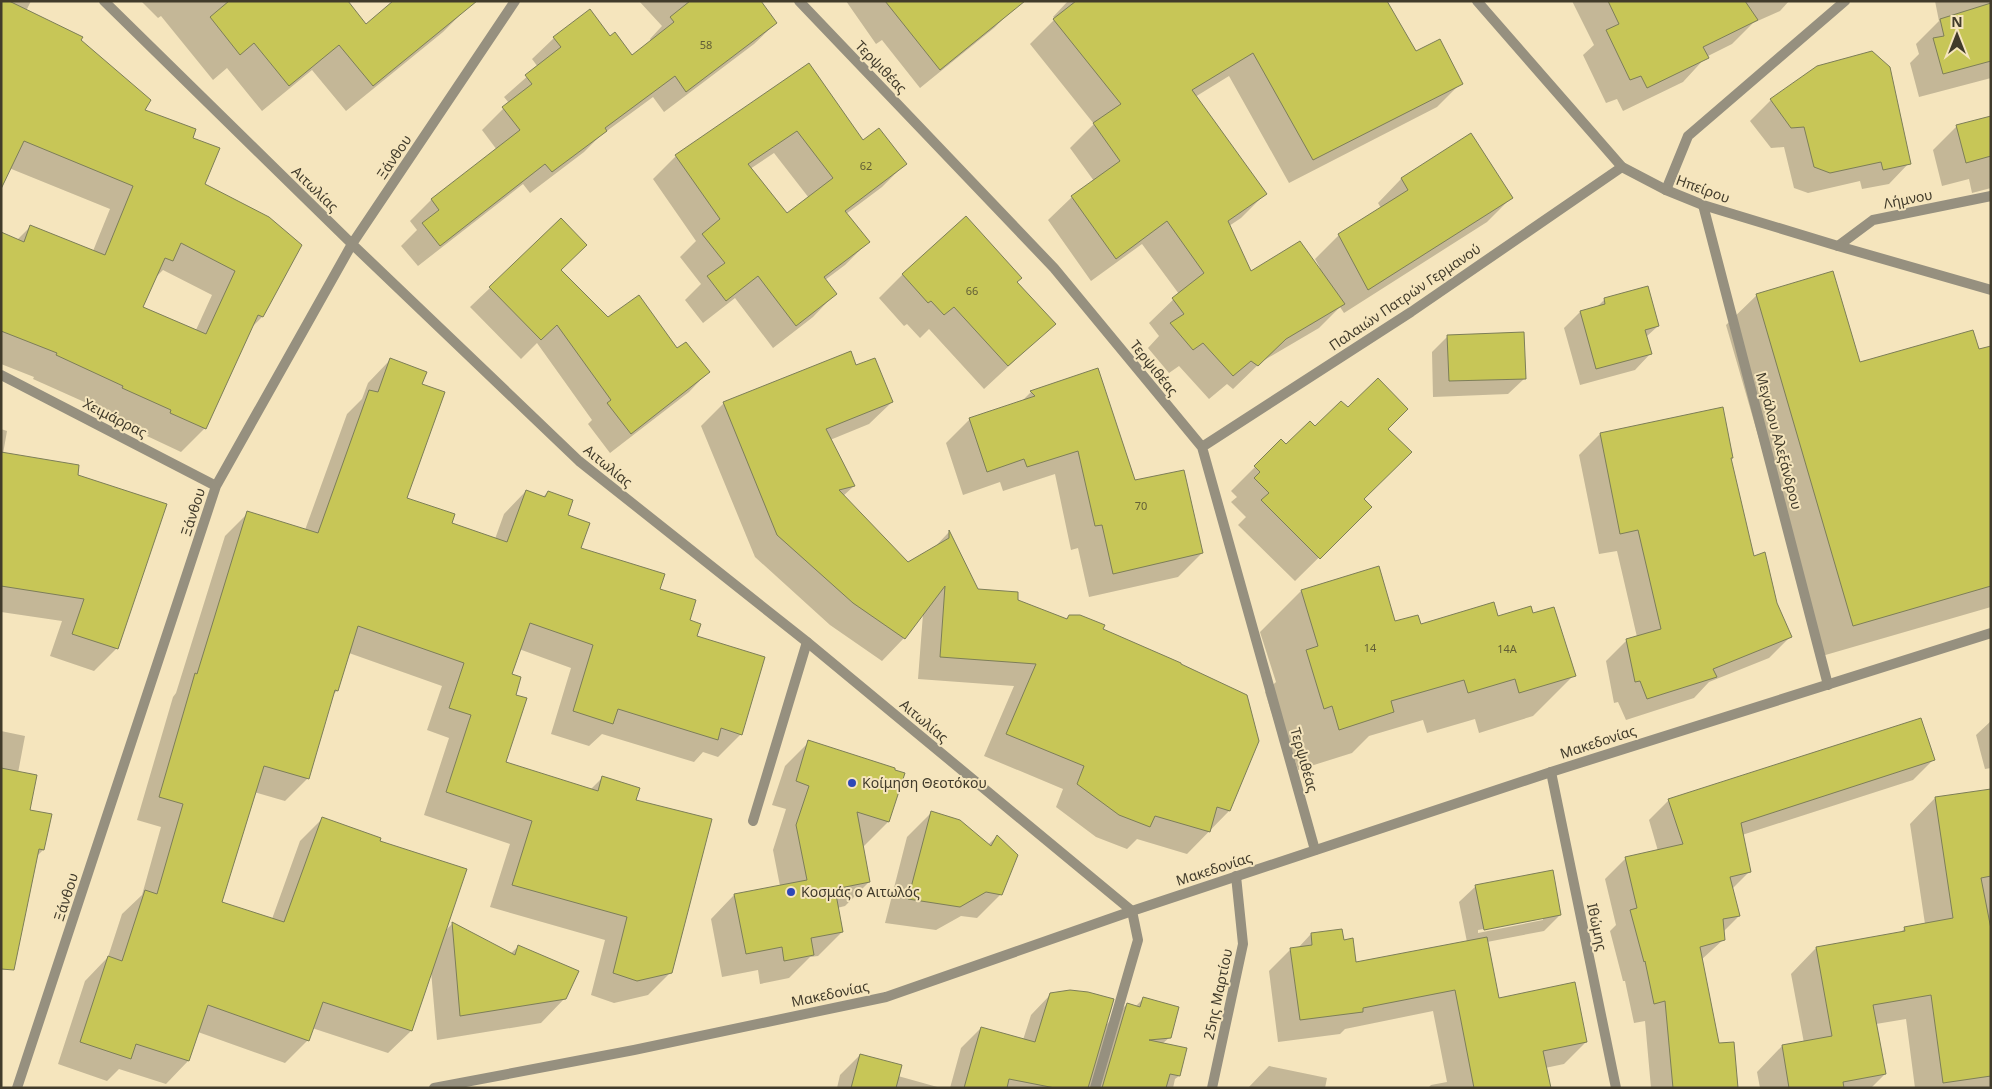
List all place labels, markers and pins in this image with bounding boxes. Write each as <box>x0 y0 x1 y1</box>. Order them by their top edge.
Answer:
place label: Κοίμηση Θεοτόκου <box>862 773 987 792</box>
marker: Κοίμηση Θεοτόκου <box>846 777 858 789</box>
place label: Κοσμάς ο Αιτωλός <box>801 882 920 901</box>
marker: Κοσμάς ο Αιτωλός <box>785 886 797 898</box>

